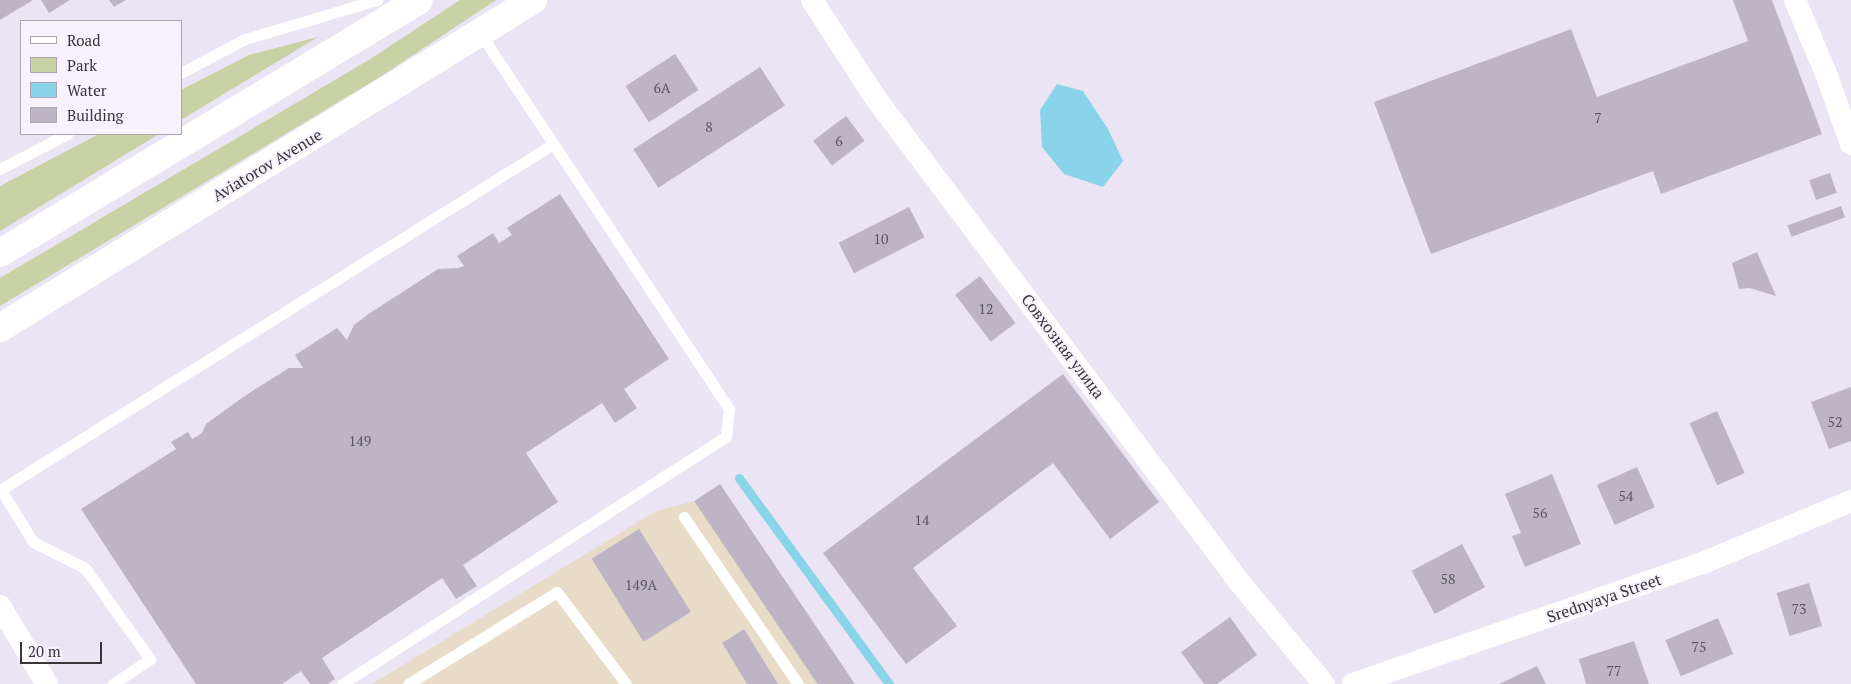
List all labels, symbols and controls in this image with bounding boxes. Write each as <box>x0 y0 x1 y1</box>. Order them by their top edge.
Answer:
legend <box>20 20 182 135</box>
text: Road <box>67 30 100 50</box>
text: Park <box>67 55 97 75</box>
text: Water <box>67 80 106 100</box>
house number: 6А <box>653 80 671 96</box>
text: Building <box>67 105 124 125</box>
house number: 7 <box>1594 110 1602 126</box>
house number: 8 <box>705 119 713 135</box>
street label: Aviatorov Avenue <box>209 125 325 205</box>
house number: 6 <box>835 133 843 149</box>
house number: 10 <box>874 231 888 247</box>
street label: Совхозная улица <box>1017 290 1109 402</box>
house number: 12 <box>979 301 993 317</box>
house number: 52 <box>1828 414 1842 430</box>
house number: 149 <box>349 433 371 449</box>
house number: 54 <box>1619 488 1633 504</box>
house number: 56 <box>1533 505 1547 521</box>
house number: 14 <box>915 512 929 528</box>
street label: Srednyaya Street <box>1544 569 1664 627</box>
house number: 58 <box>1441 571 1455 587</box>
house number: 149А <box>625 577 657 593</box>
house number: 73 <box>1792 601 1806 617</box>
scale bar <box>22 632 105 664</box>
house number: 75 <box>1692 639 1706 655</box>
text: 20 m <box>28 641 61 661</box>
house number: 77 <box>1607 663 1621 679</box>

